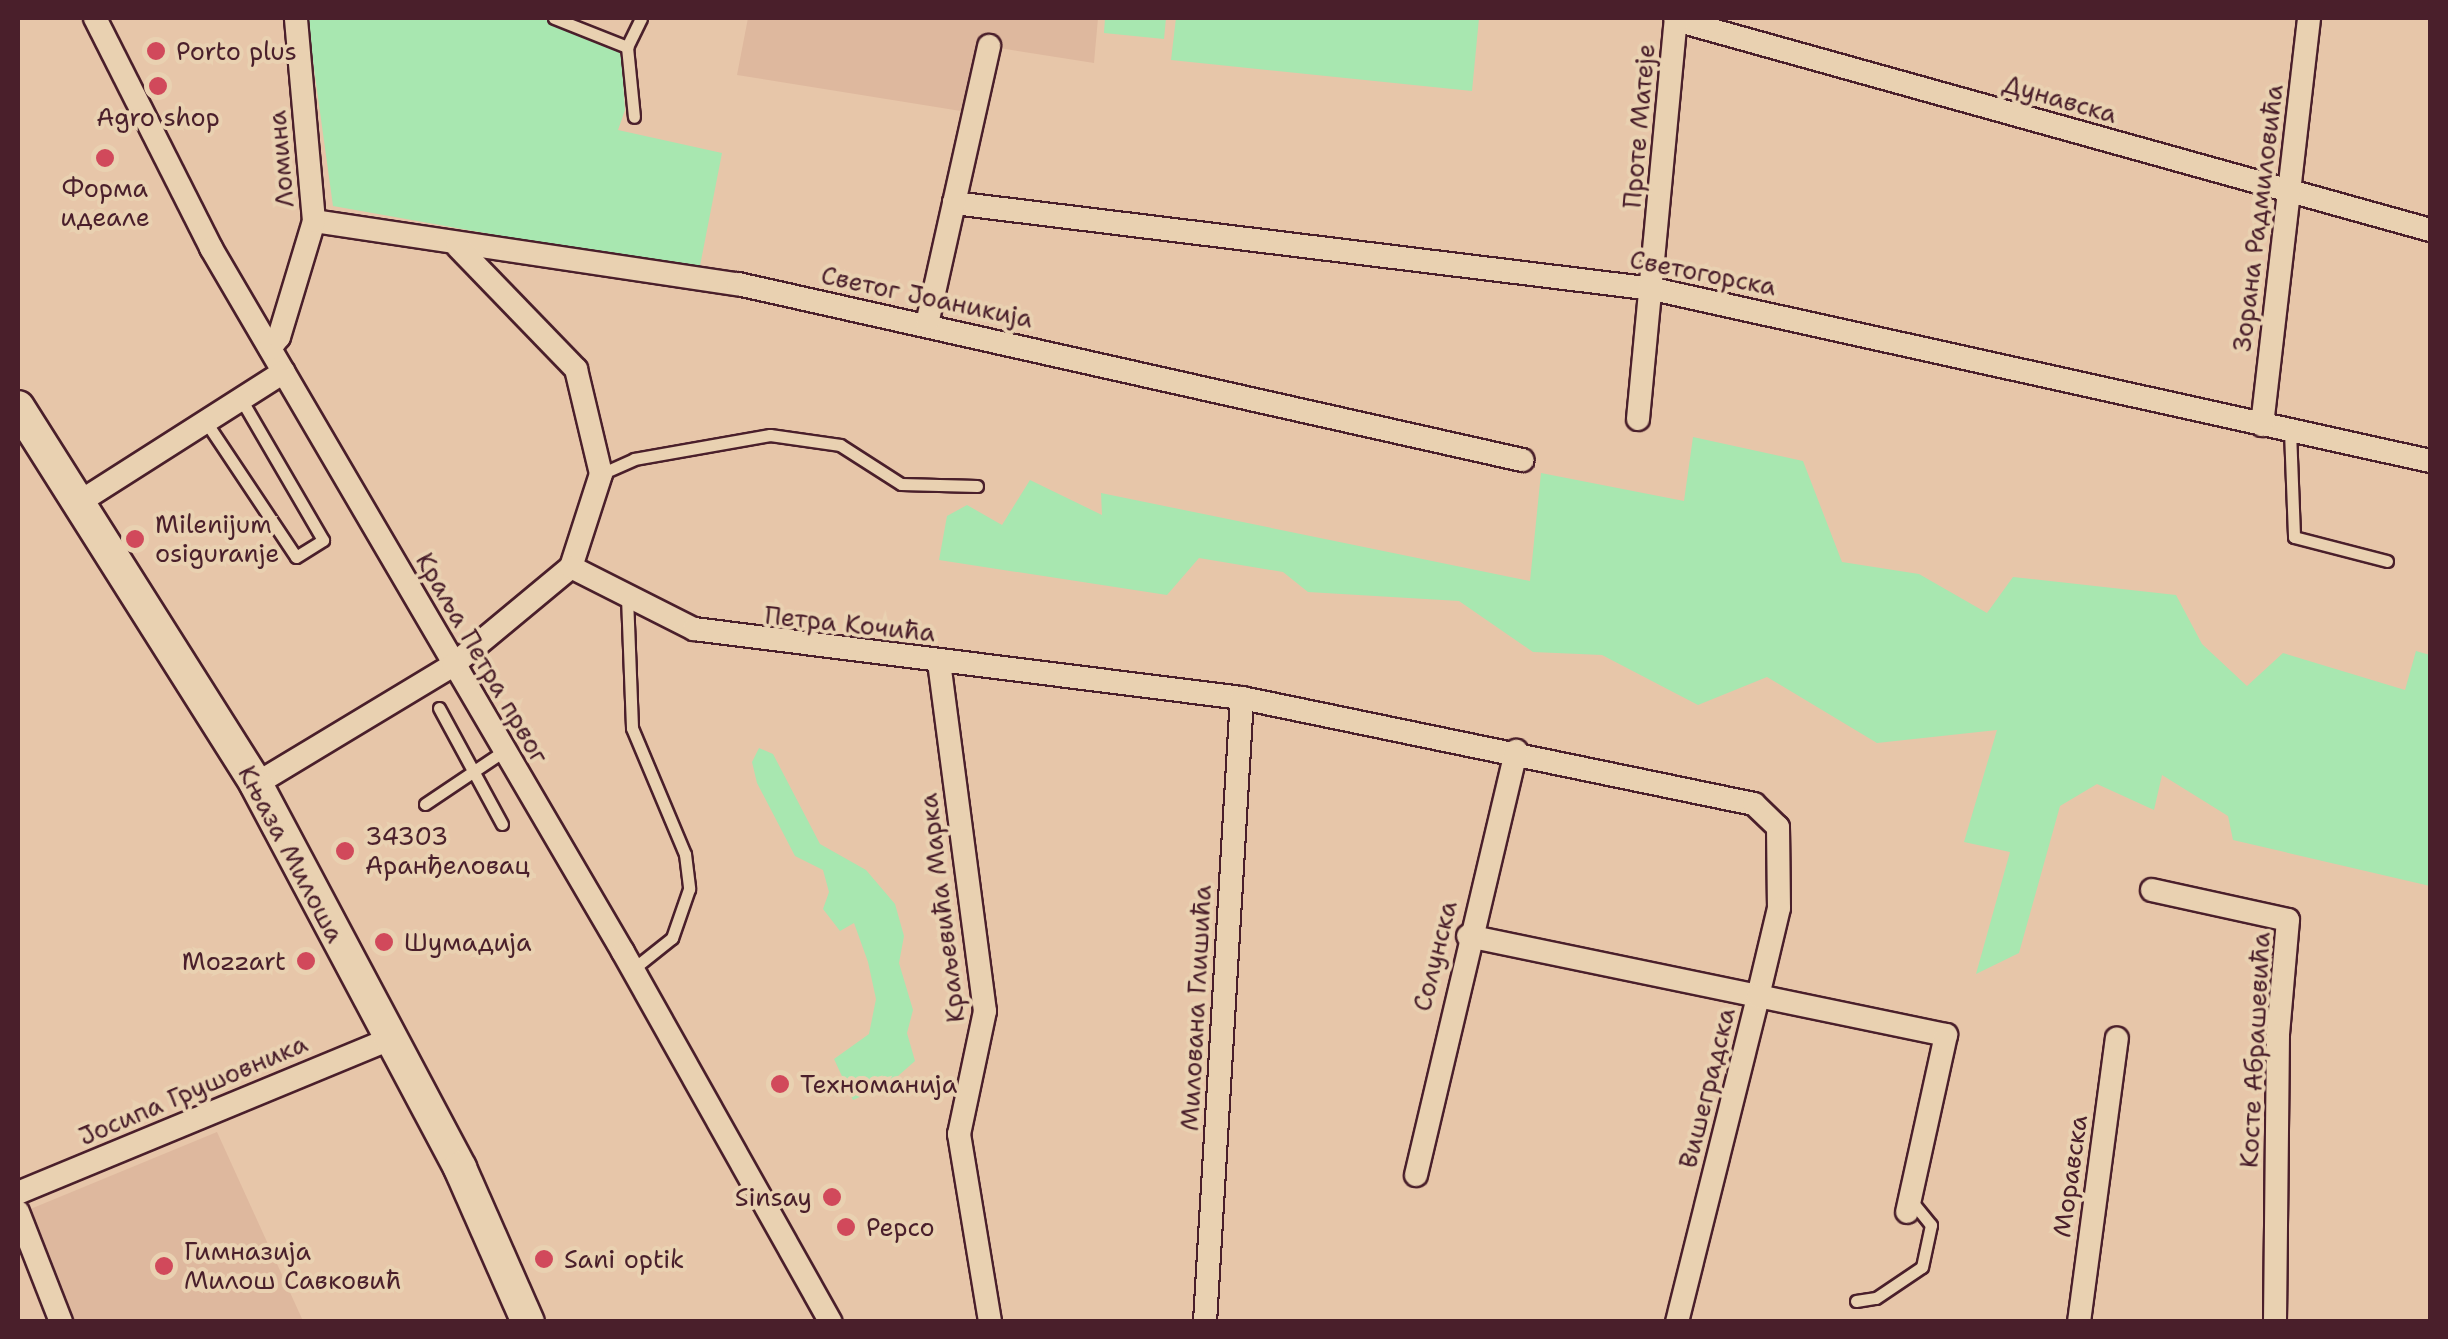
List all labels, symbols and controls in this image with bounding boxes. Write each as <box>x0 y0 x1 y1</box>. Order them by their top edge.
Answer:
place label: Porto plus <box>176 36 297 66</box>
marker: Porto plus <box>145 40 167 62</box>
street label: Проте Матеје <box>1617 42 1661 210</box>
street label: Дунавска <box>2000 68 2120 130</box>
marker: Agro shop <box>147 75 169 97</box>
street label: Зорана Радмиловића <box>2227 83 2289 353</box>
place label: Agro shop <box>96 102 220 132</box>
street label: Ломина <box>262 109 300 209</box>
marker: Форма идеале <box>94 147 116 169</box>
place label: Форма идеале <box>60 174 150 233</box>
street label: Светогорска <box>1627 244 1779 302</box>
street label: Светог Јоаникија <box>818 260 1036 334</box>
place label: Milenijum osiguranje <box>155 510 279 569</box>
marker: Milenijum osiguranje <box>124 528 146 550</box>
street label: Краља Петра првог <box>409 547 555 769</box>
street label: Петра Кочића <box>763 600 937 648</box>
street label: Књаза Милоша <box>232 760 350 948</box>
street label: Краљевића Марка <box>913 792 971 1024</box>
place label: 34303 Аранђеловац <box>365 822 530 881</box>
marker: 34303 Аранђеловац <box>334 840 356 862</box>
street label: Милована Глишића <box>1175 884 1217 1132</box>
street label: Солунска <box>1407 898 1463 1014</box>
place label: Шумадија <box>404 927 531 957</box>
marker: Шумадија <box>373 931 395 953</box>
street label: Косте Абрашевића <box>2234 931 2276 1169</box>
place label: Mozzart <box>182 946 286 976</box>
marker: Mozzart <box>295 950 317 972</box>
street label: Вишеградска <box>1673 1005 1741 1171</box>
street label: Јосипа Грушовника <box>74 1028 312 1152</box>
place label: Техноманија <box>800 1069 957 1099</box>
marker: Техноманија <box>769 1073 791 1095</box>
street label: Моравска <box>2047 1113 2093 1239</box>
place label: Sinsay <box>735 1182 812 1212</box>
marker: Sinsay <box>821 1186 843 1208</box>
place label: Pepco <box>866 1212 935 1242</box>
marker: Pepco <box>835 1216 857 1238</box>
place label: Гимназија Милош Савковић <box>184 1237 402 1296</box>
place label: Sani optik <box>564 1244 684 1274</box>
marker: Sani optik <box>533 1248 555 1270</box>
marker: Гимназија Милош Савковић <box>153 1255 175 1277</box>

